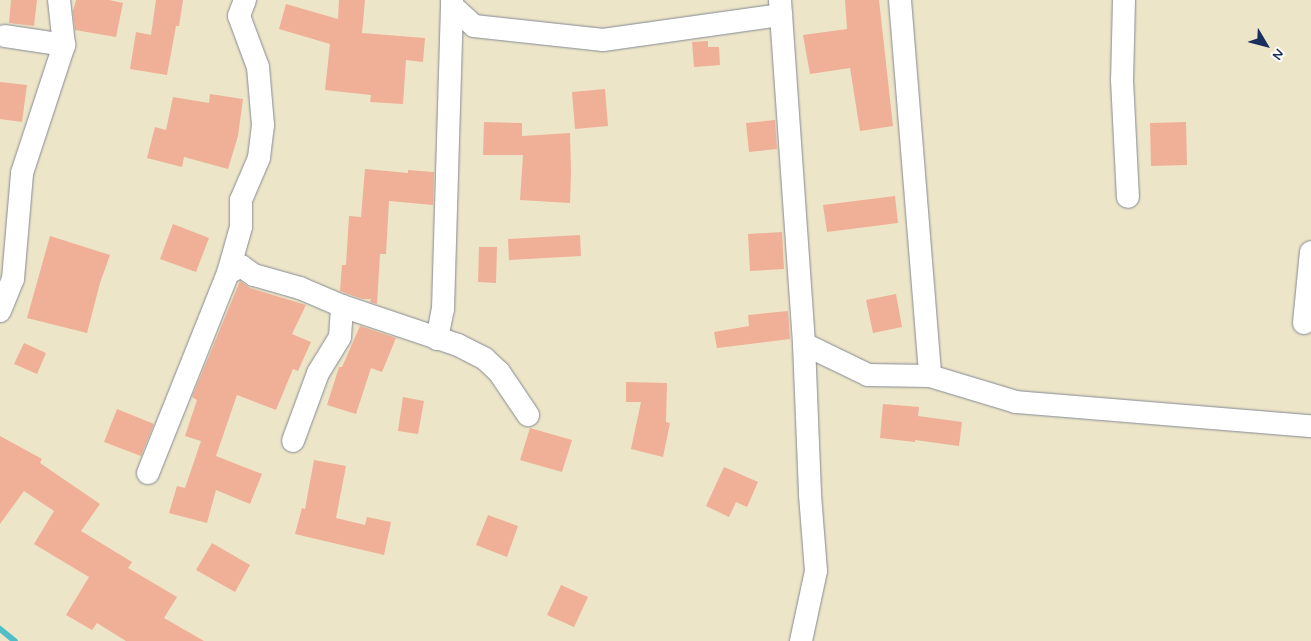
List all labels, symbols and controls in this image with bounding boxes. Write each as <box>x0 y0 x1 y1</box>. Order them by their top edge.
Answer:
north arrow <box>1241 20 1291 70</box>
text: N <box>1268 45 1288 63</box>

